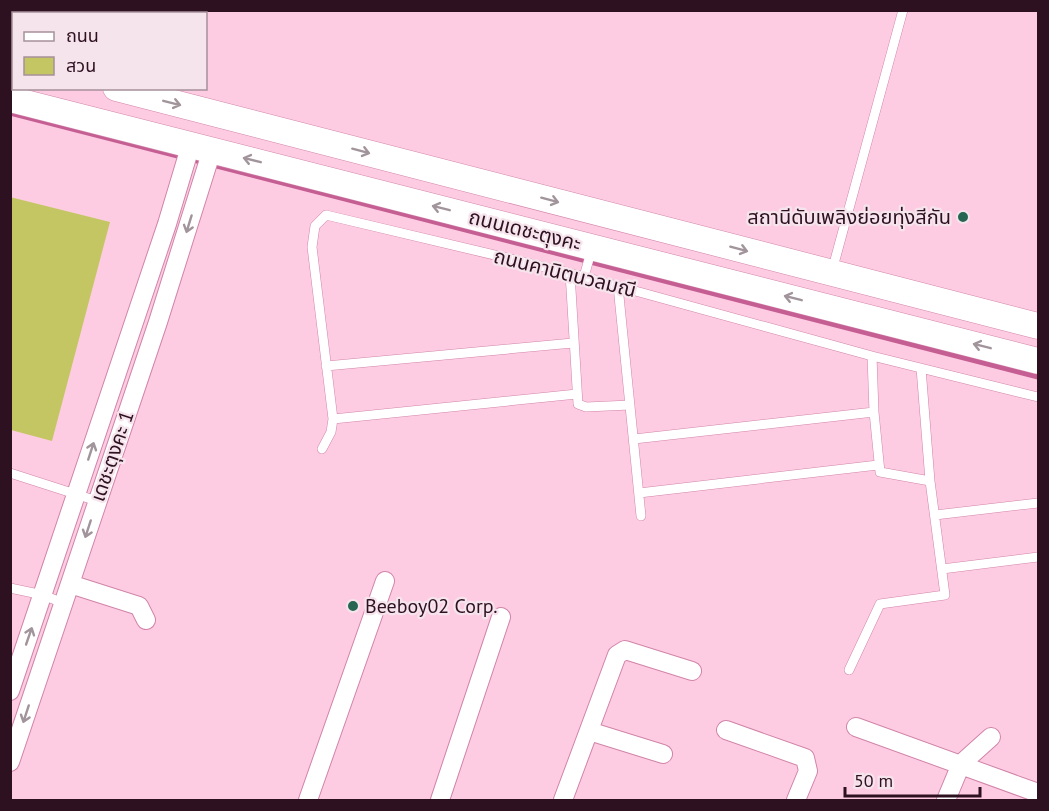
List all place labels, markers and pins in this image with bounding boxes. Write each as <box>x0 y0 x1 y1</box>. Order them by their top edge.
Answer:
place label: สถานีดับเพลิงย่อยทุ่งสีกัน <box>747 204 951 230</box>
marker: สถานีดับเพลิงย่อยทุ่งสีกัน <box>956 210 970 224</box>
place label: Beeboy02 Corp. <box>365 593 498 619</box>
marker: Beeboy02 Corp. <box>346 599 360 613</box>

